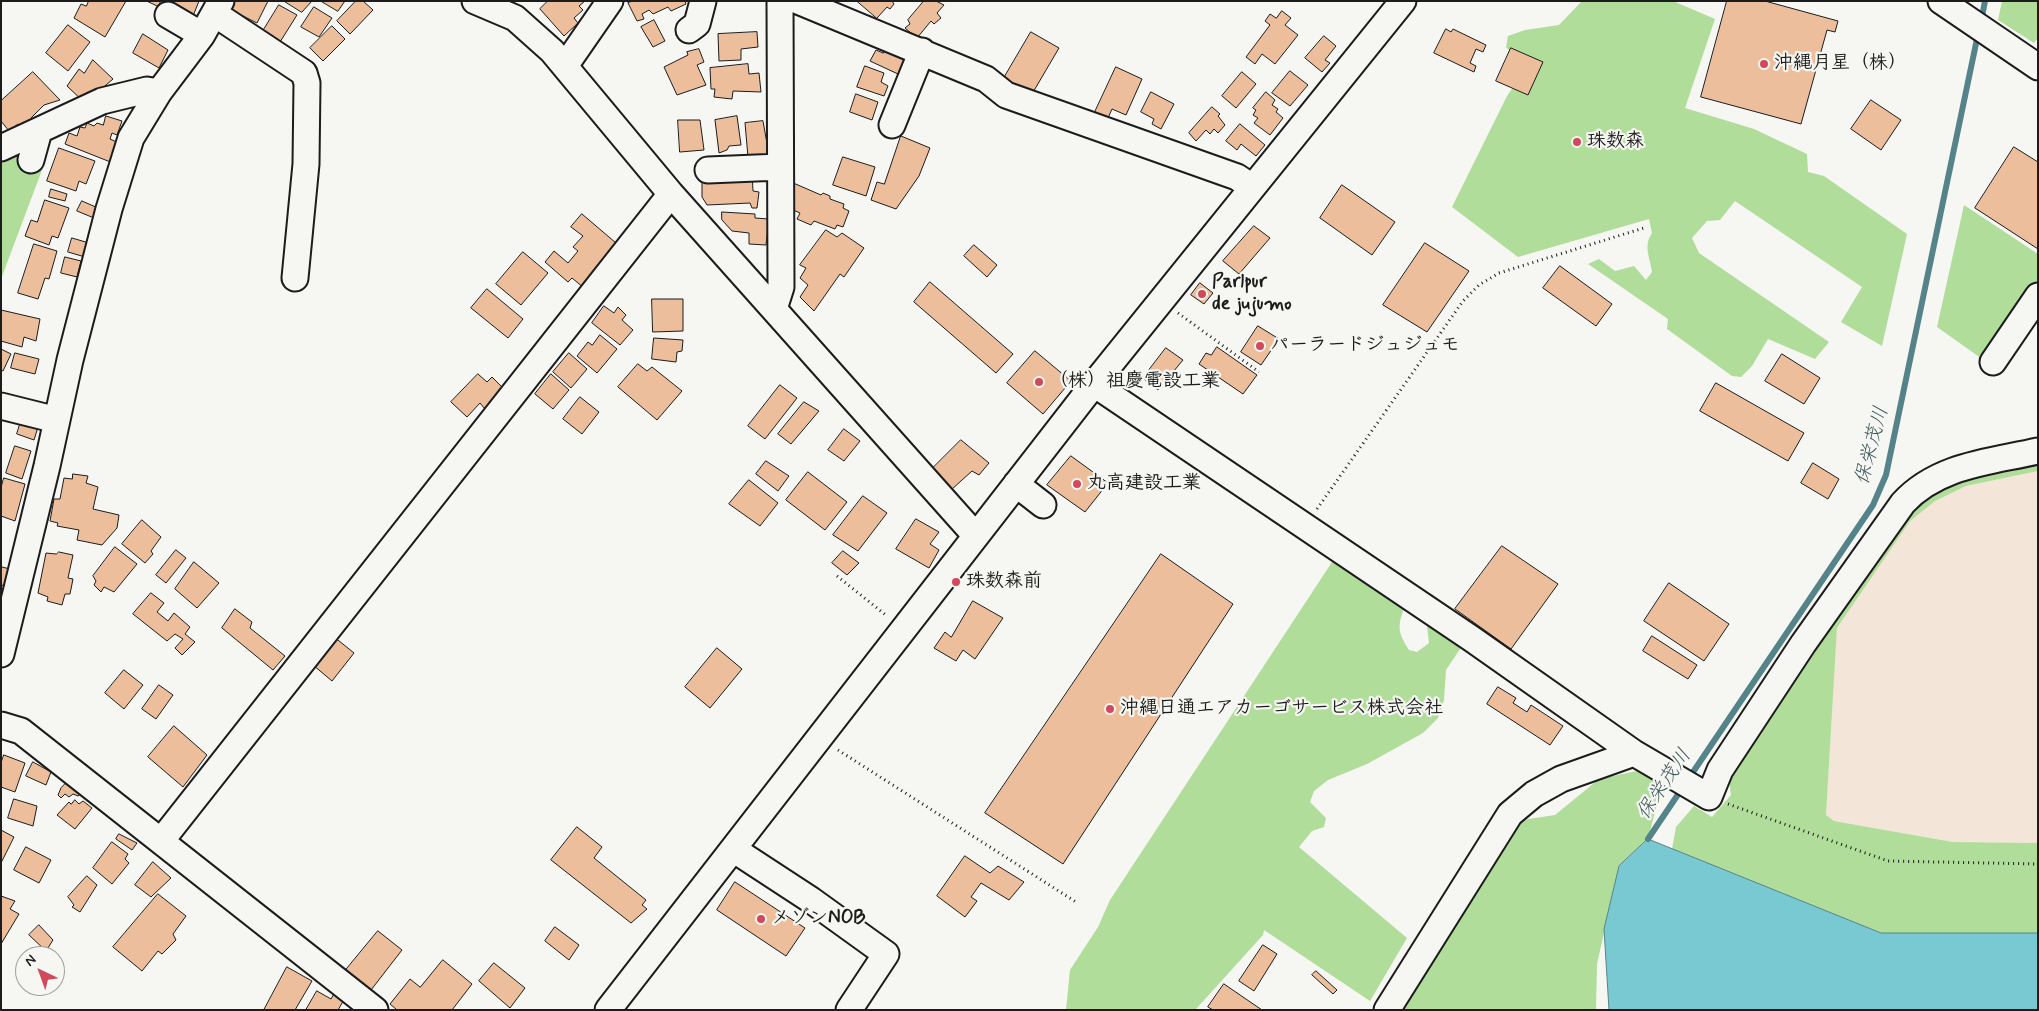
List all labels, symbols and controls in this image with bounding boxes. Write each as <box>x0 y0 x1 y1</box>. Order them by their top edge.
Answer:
place label: 沖縄月星（株） <box>1774 53 1907 75</box>
marker: 沖縄月星（株） <box>1758 58 1770 70</box>
place label: 珠数森 <box>1587 131 1644 153</box>
marker: 珠数森 <box>1571 136 1583 148</box>
place label: Parlpur de jujumo <box>1212 272 1292 316</box>
marker: Parlpur de jujumo <box>1196 288 1208 300</box>
place label: パーラードジュジュモ <box>1270 335 1460 357</box>
marker: パーラードジュジュモ <box>1254 340 1266 352</box>
place label: （株）祖慶電設工業 <box>1049 371 1220 393</box>
marker: （株）祖慶電設工業 <box>1033 376 1045 388</box>
water label: 保栄茂川 <box>1851 404 1895 488</box>
place label: 丸高建設工業 <box>1087 473 1201 495</box>
marker: 丸高建設工業 <box>1071 478 1083 490</box>
place label: 珠数森前 <box>966 571 1042 593</box>
marker: 珠数森前 <box>950 576 962 588</box>
place label: 沖縄日通エアカーゴサービス株式会社 <box>1120 698 1443 720</box>
marker: 沖縄日通エアカーゴサービス株式会社 <box>1104 703 1116 715</box>
water label: 保栄茂川 <box>1633 745 1697 825</box>
place label: メゾンNOB <box>771 908 865 930</box>
marker: メゾンNOB <box>755 913 767 925</box>
north arrow <box>15 946 65 996</box>
text: N <box>21 951 40 970</box>

